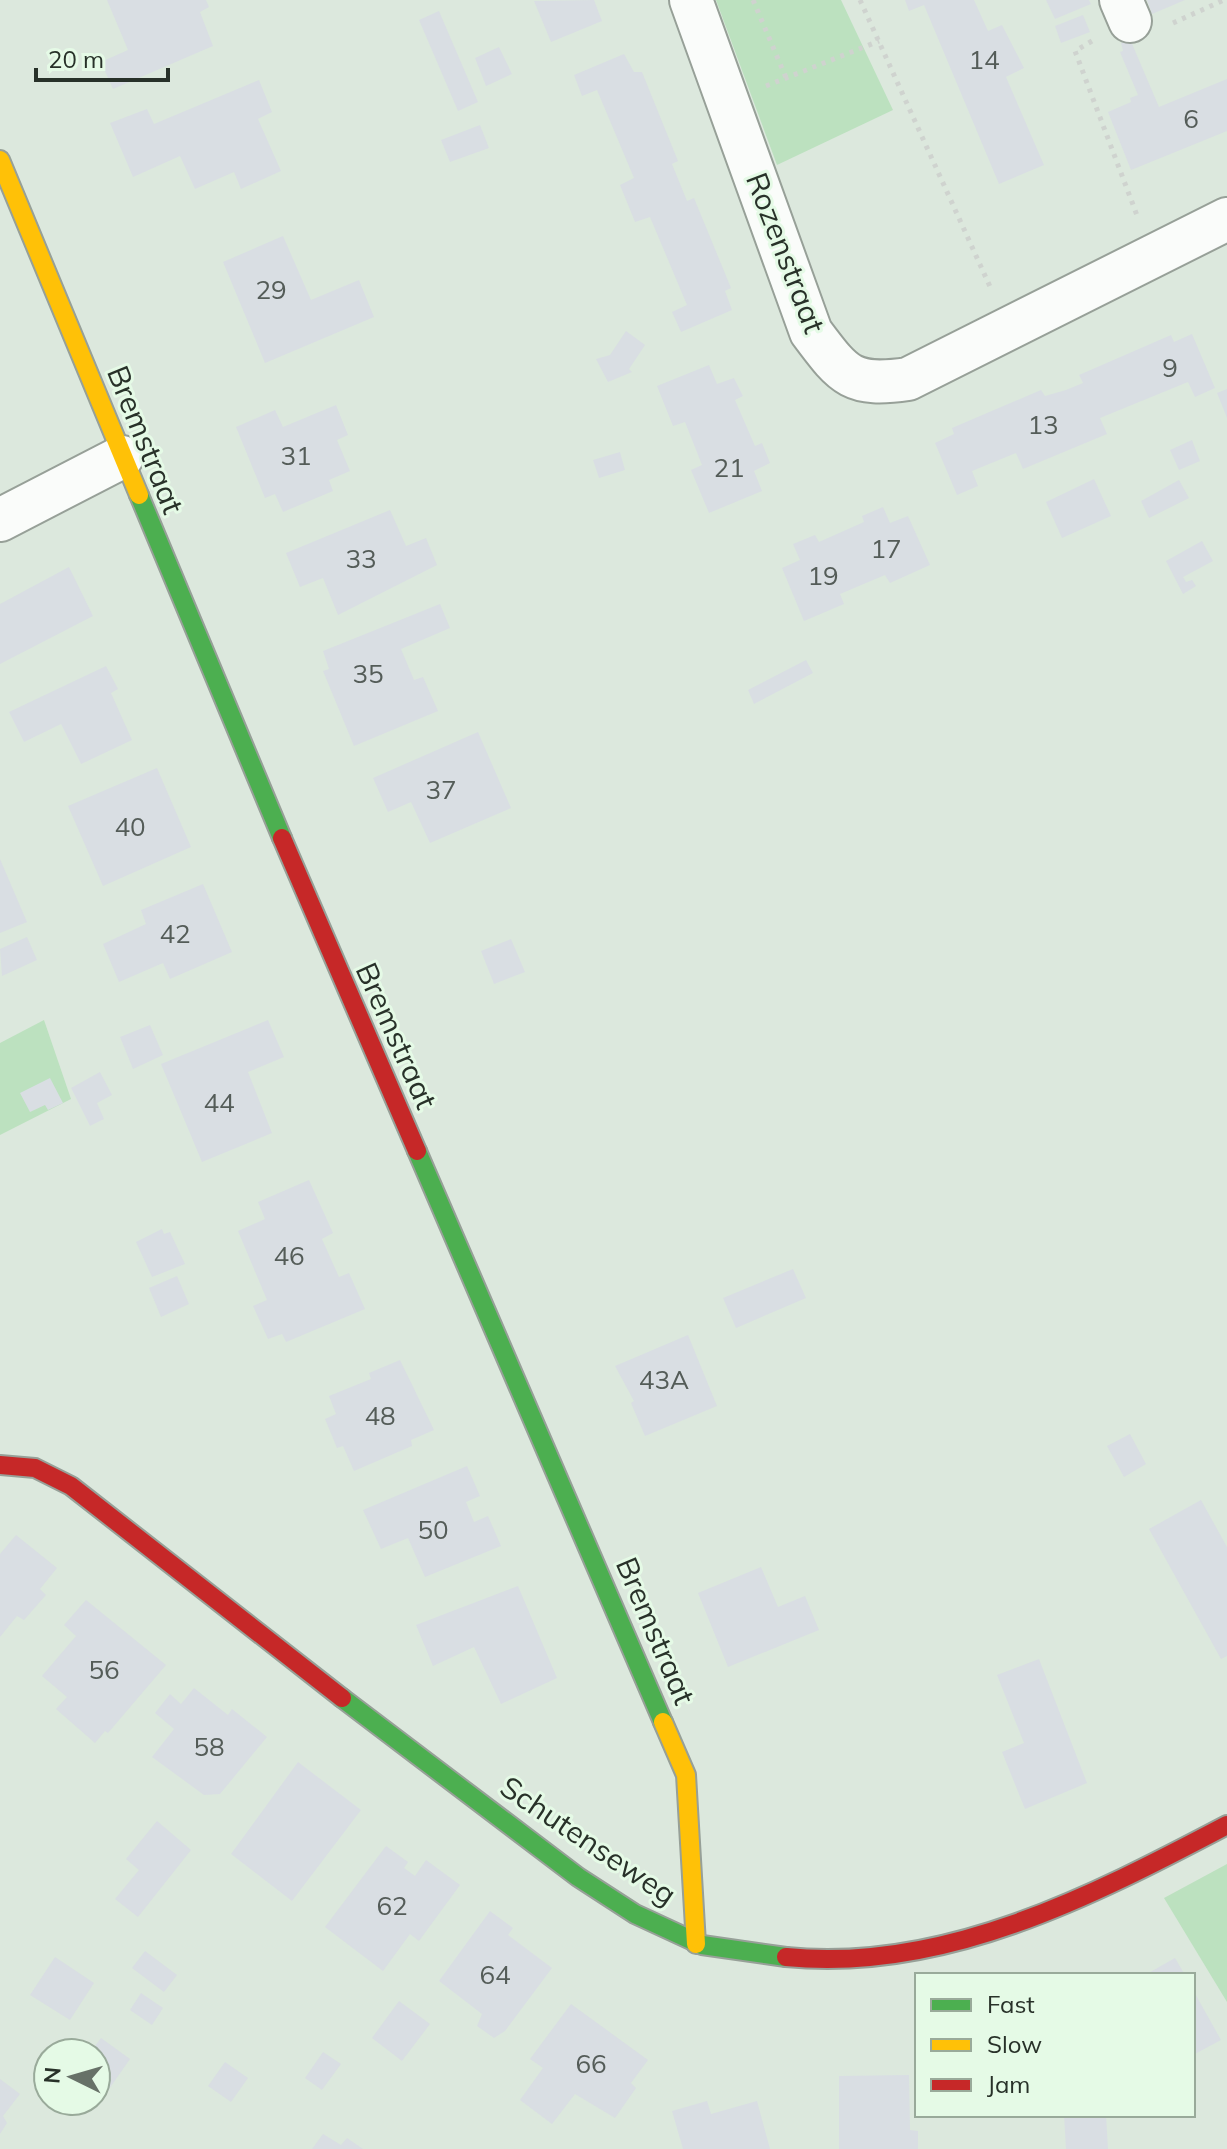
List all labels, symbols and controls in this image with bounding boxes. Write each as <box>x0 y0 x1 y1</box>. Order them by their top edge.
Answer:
scale bar <box>36 32 168 82</box>
house number: 14 <box>968 43 1000 76</box>
text: 20 m <box>48 44 104 74</box>
house number: 6 <box>1183 102 1199 135</box>
street label: Rozenstraat <box>738 167 834 338</box>
house number: 29 <box>255 273 287 306</box>
house number: 9 <box>1162 351 1178 384</box>
street label: Bremstraat <box>99 360 193 519</box>
house number: 13 <box>1027 408 1059 441</box>
house number: 31 <box>280 439 312 472</box>
house number: 21 <box>713 451 745 484</box>
house number: 17 <box>870 532 902 565</box>
house number: 33 <box>345 542 377 575</box>
house number: 19 <box>807 559 839 592</box>
house number: 35 <box>352 657 384 690</box>
house number: 37 <box>425 773 457 806</box>
house number: 40 <box>114 810 146 843</box>
house number: 42 <box>159 917 191 950</box>
street label: Bremstraat <box>348 957 446 1115</box>
house number: 44 <box>203 1086 235 1119</box>
house number: 46 <box>273 1239 305 1272</box>
house number: 43A <box>639 1363 689 1396</box>
house number: 48 <box>364 1399 396 1432</box>
house number: 50 <box>417 1513 449 1546</box>
street label: Bremstraat <box>608 1551 704 1710</box>
house number: 56 <box>88 1653 120 1686</box>
house number: 58 <box>193 1730 225 1763</box>
street label: Schutenseweg <box>493 1767 684 1913</box>
house number: 62 <box>376 1889 408 1922</box>
house number: 64 <box>479 1958 511 1991</box>
legend <box>915 1973 1195 2117</box>
text: Fast <box>987 1989 1035 2019</box>
text: Slow <box>987 2029 1042 2059</box>
north arrow <box>32 2037 112 2117</box>
house number: 66 <box>575 2047 607 2080</box>
text: N <box>37 2066 67 2085</box>
text: Jam <box>987 2069 1030 2099</box>

